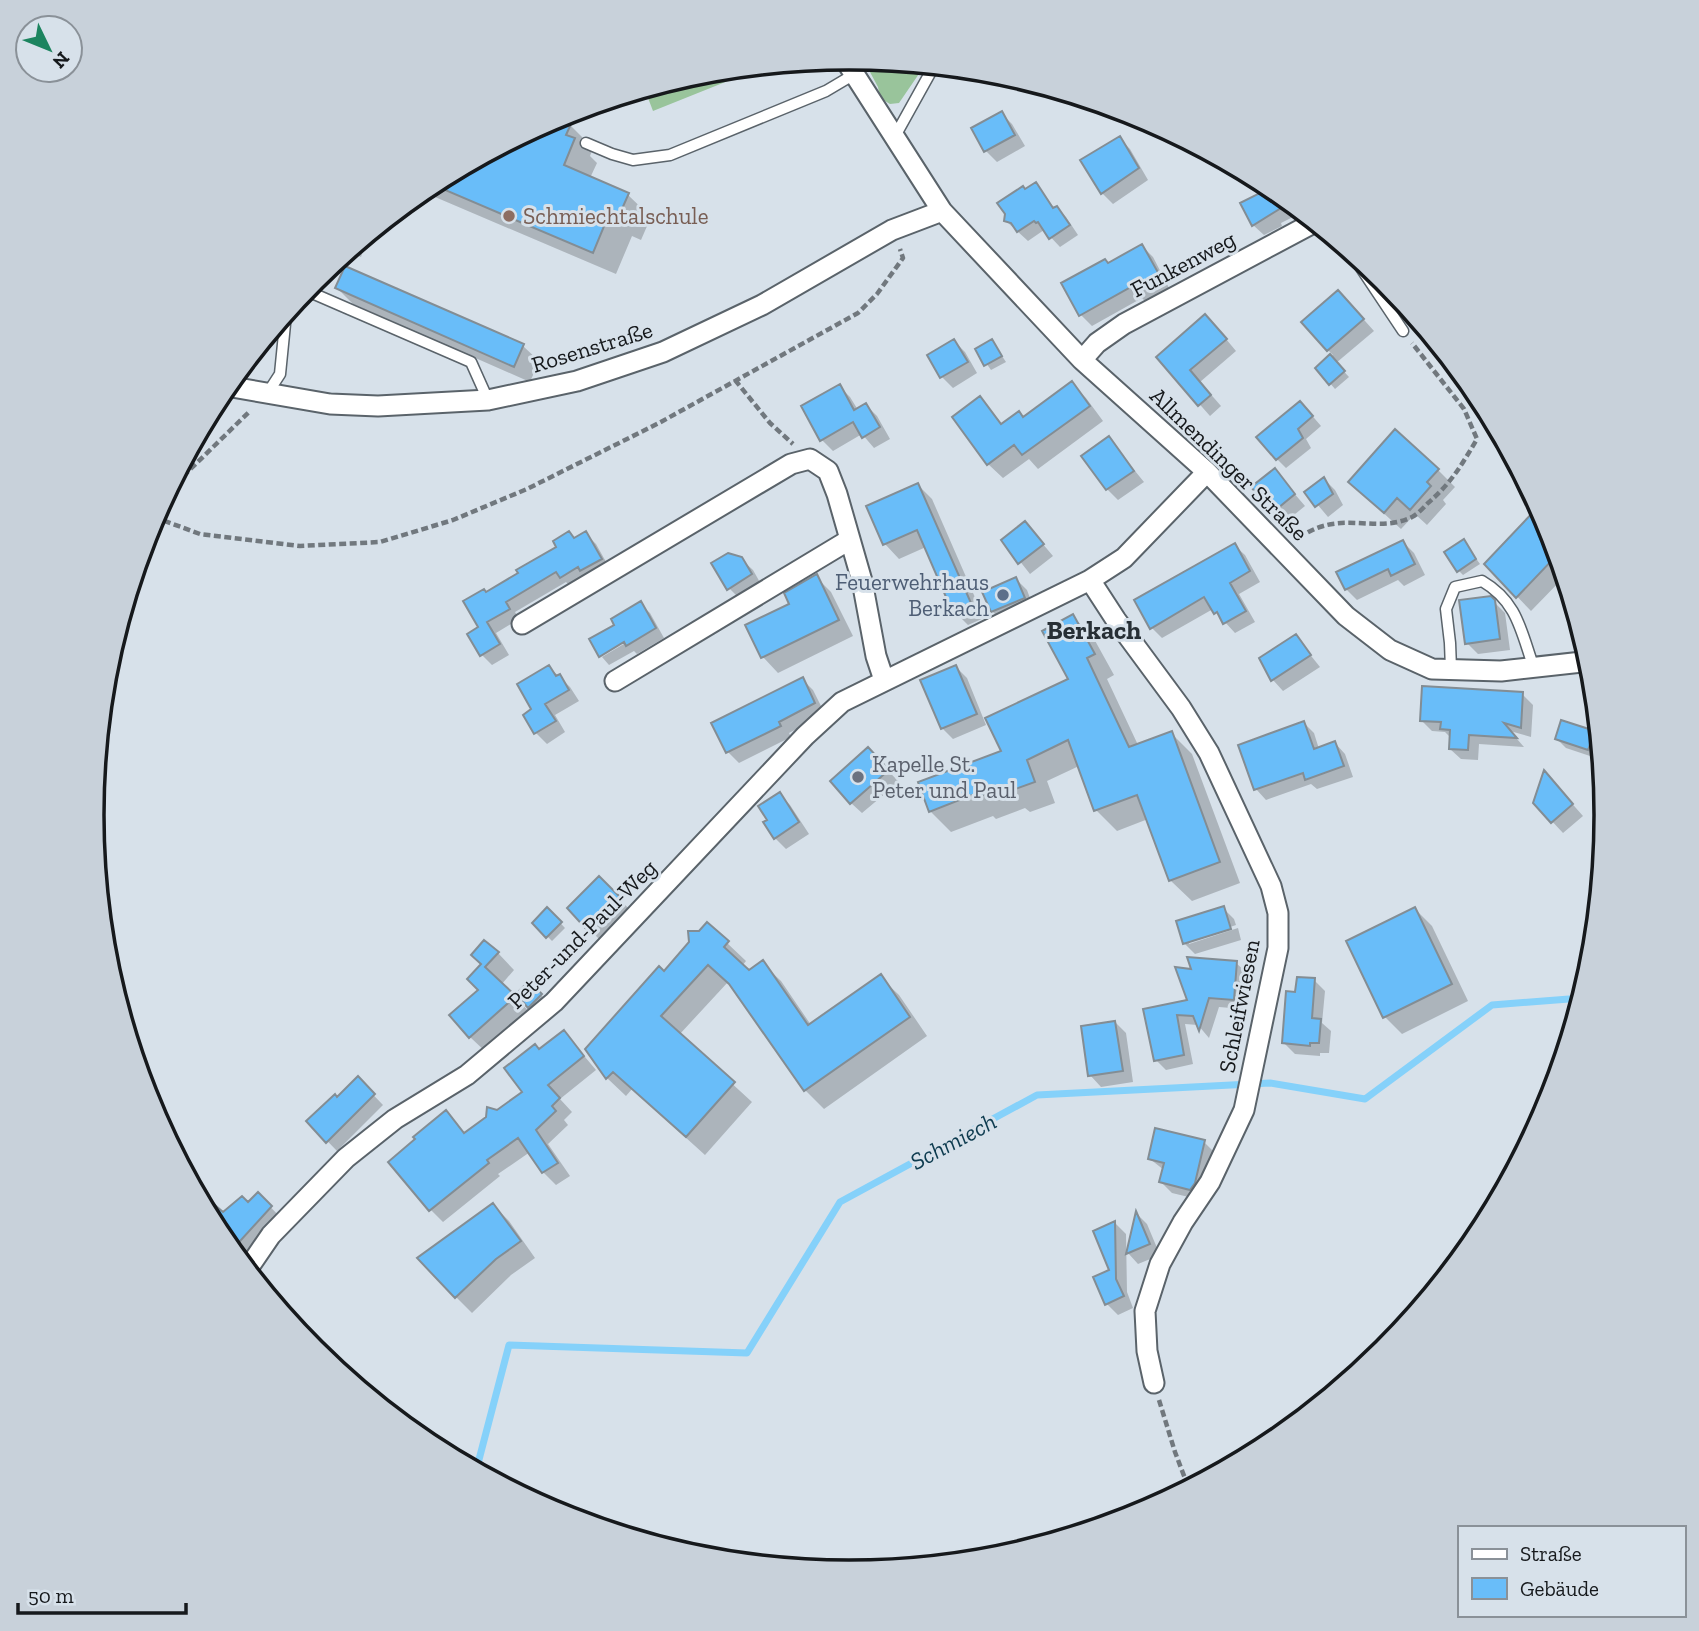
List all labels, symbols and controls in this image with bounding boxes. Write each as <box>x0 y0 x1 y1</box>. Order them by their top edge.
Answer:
north arrow <box>14 14 84 84</box>
text: N <box>48 47 74 73</box>
place label: Schmiechtalschule <box>523 202 709 230</box>
marker: Schmiechtalschule <box>501 208 517 224</box>
street label: Funkenweg <box>1126 225 1241 303</box>
street label: Rosenstraße <box>528 315 656 379</box>
street label: Allmendinger Straße <box>1144 382 1314 546</box>
place label: Feuerwehrhaus Berkach <box>835 568 989 622</box>
marker: Feuerwehrhaus Berkach <box>995 587 1011 603</box>
district label: Berkach <box>1047 614 1141 646</box>
place label: Kapelle St. Peter und Paul <box>872 750 1017 804</box>
marker: Kapelle St. Peter und Paul <box>850 769 866 785</box>
street label: Peter-und-Paul-Weg <box>502 853 663 1014</box>
street label: Schleifwiesen <box>1212 937 1266 1075</box>
water label: Schmiech <box>905 1106 1001 1176</box>
legend <box>1458 1526 1685 1617</box>
text: Straße <box>1520 1541 1582 1566</box>
scale bar <box>18 1572 186 1616</box>
text: Gebäude <box>1520 1576 1599 1601</box>
text: 50 m <box>28 1583 74 1608</box>

